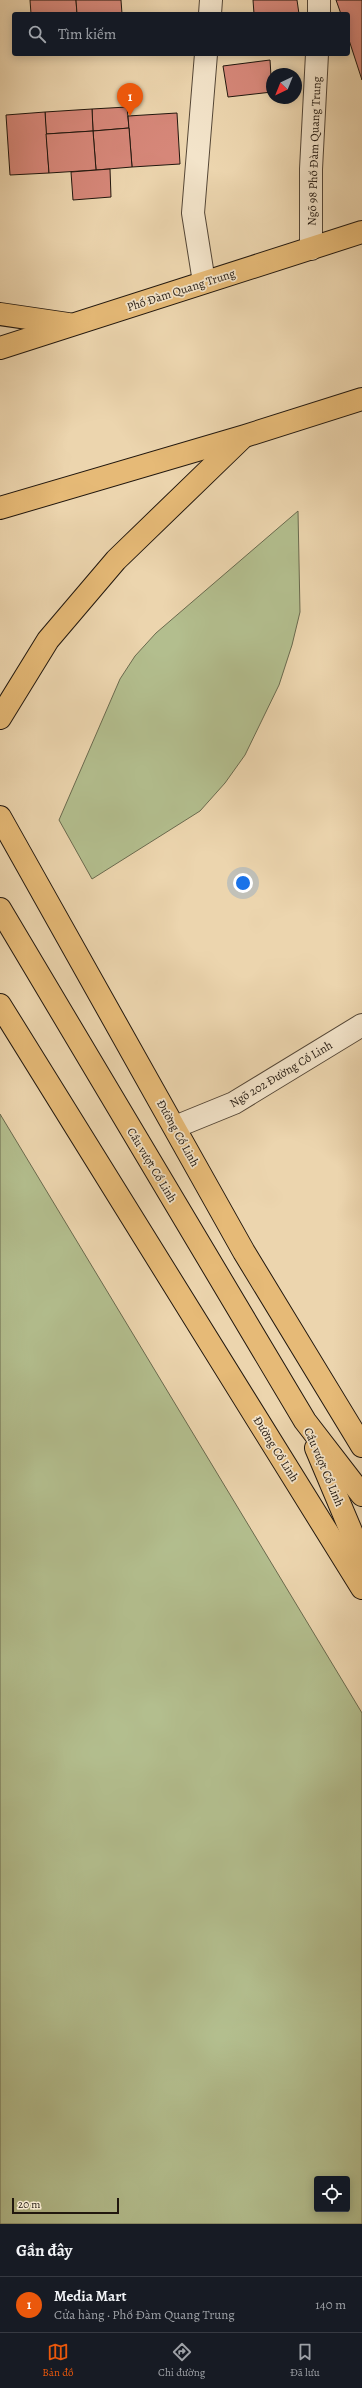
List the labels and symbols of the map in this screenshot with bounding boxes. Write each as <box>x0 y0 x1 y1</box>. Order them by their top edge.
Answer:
north arrow <box>266 68 302 104</box>
street label: Ngõ 98 Phố Đàm Quang Trung <box>303 76 325 226</box>
pin: 1 <box>117 83 143 116</box>
street label: Phố Đàm Quang Trung <box>125 265 237 315</box>
your location <box>233 873 253 893</box>
street label: Ngõ 202 Đường Cổ Linh <box>227 1037 336 1111</box>
street label: Đường Cổ Linh <box>153 1097 203 1170</box>
street label: Cầu vượt Cổ Linh <box>123 1125 181 1206</box>
street label: Đường Cổ Linh <box>249 1413 303 1485</box>
street label: Cầu vượt Cổ Linh <box>300 1425 348 1510</box>
scale bar <box>12 2196 119 2215</box>

